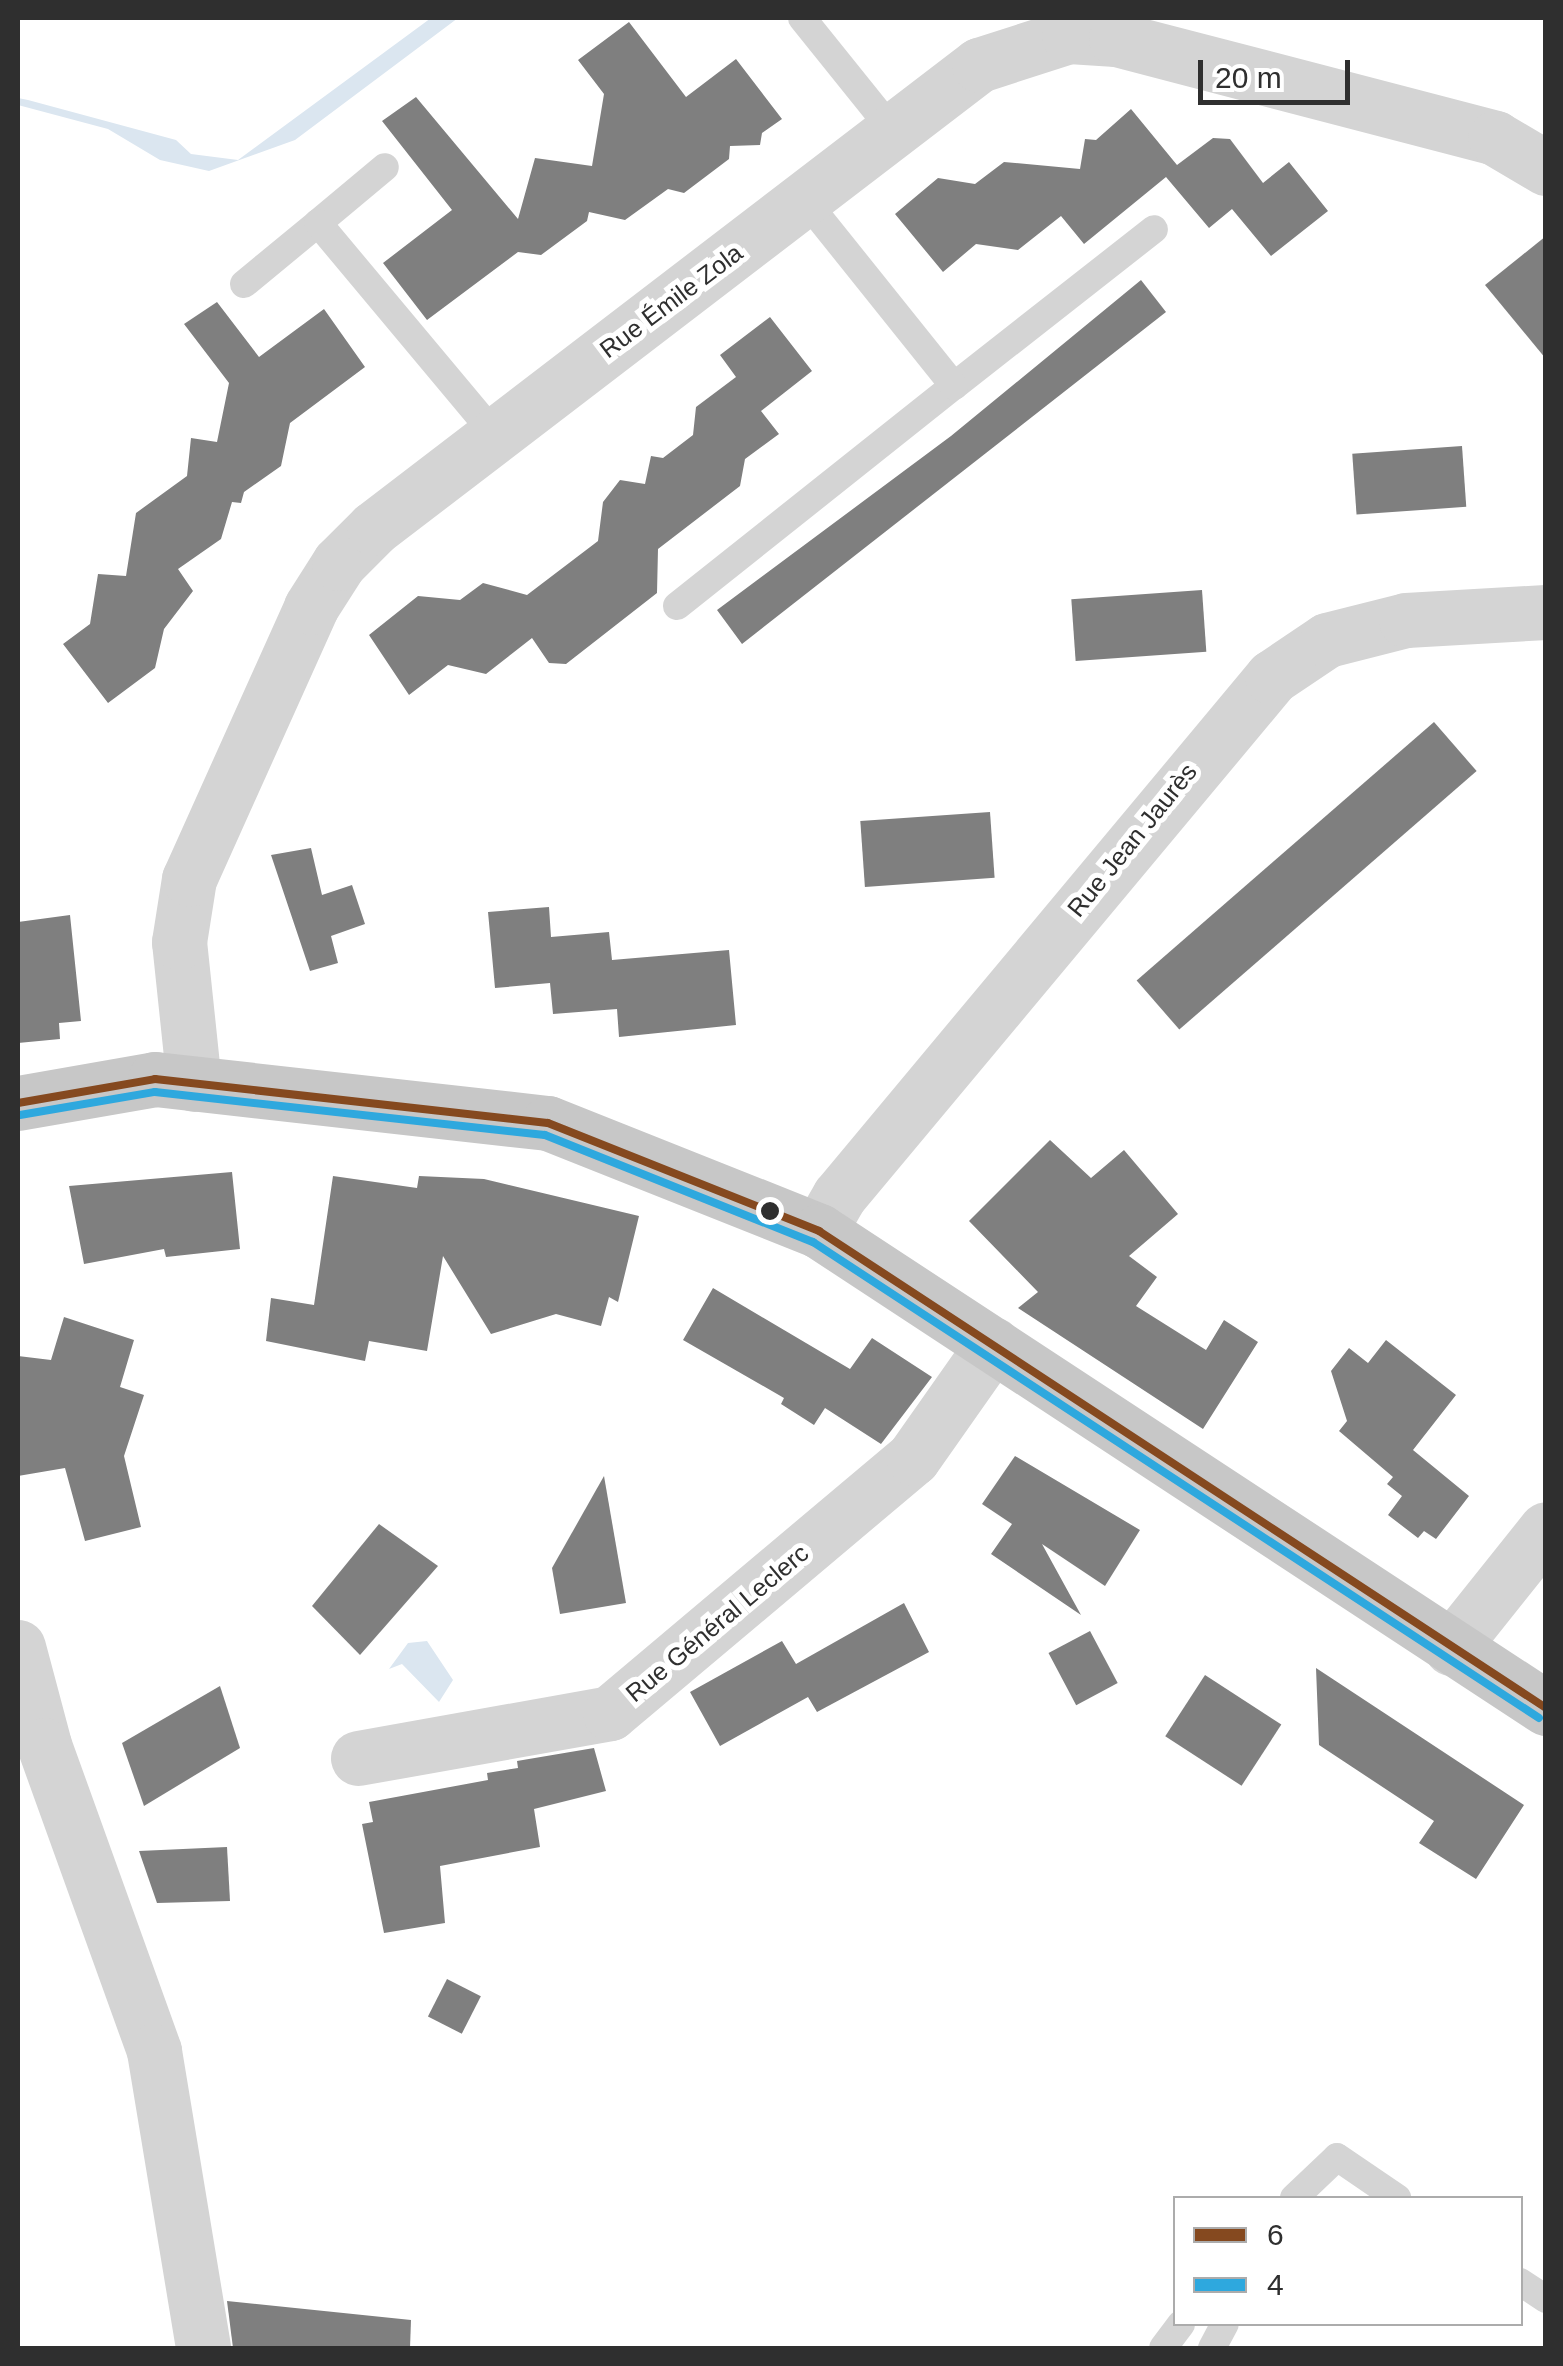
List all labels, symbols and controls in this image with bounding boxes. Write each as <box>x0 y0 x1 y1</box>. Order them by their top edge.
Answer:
scale bar <box>1203 40 1356 102</box>
text: 20 m <box>1215 61 1282 94</box>
street label: Rue Émile Zola <box>594 238 748 364</box>
street label: Rue Jean Jaurès <box>1061 757 1203 923</box>
unlabelled marker <box>760 1201 780 1221</box>
street label: Rue Général Leclerc <box>620 1538 814 1708</box>
legend <box>1173 2196 1523 2326</box>
text: 6 <box>1267 2218 1284 2251</box>
text: 4 <box>1267 2268 1284 2301</box>

